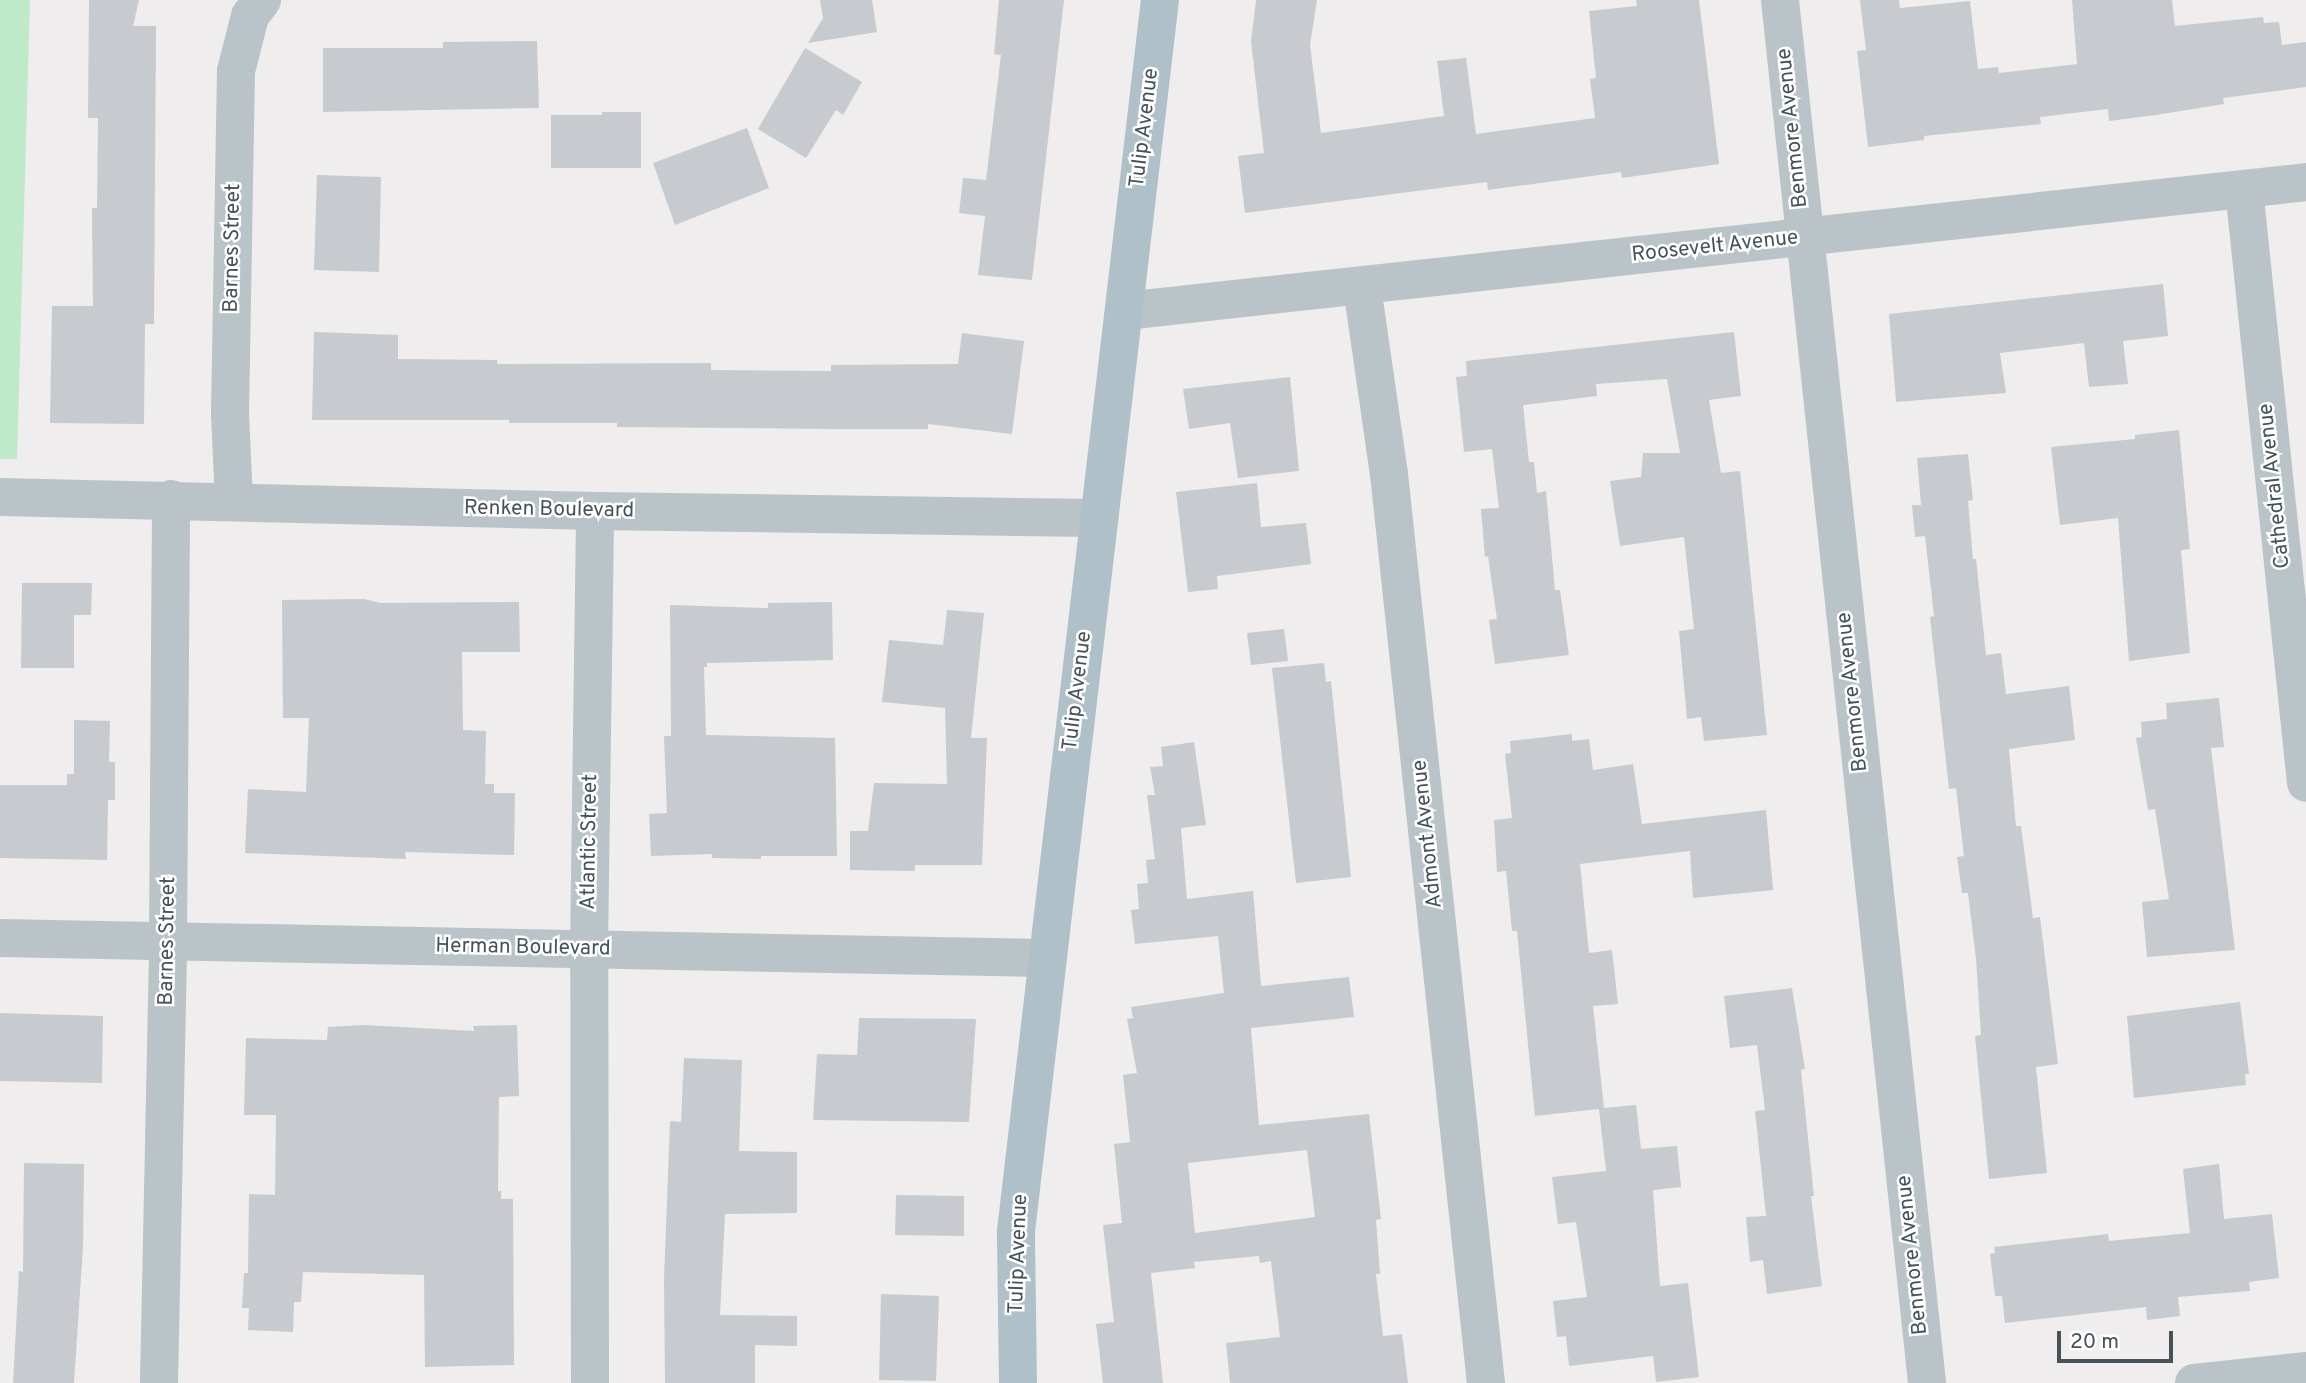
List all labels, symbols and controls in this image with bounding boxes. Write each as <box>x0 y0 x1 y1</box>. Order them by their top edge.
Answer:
street label: Benmore Avenue <box>1772 46 1814 210</box>
street label: Tulip Avenue <box>1125 66 1165 190</box>
street label: Barnes Street <box>219 183 247 313</box>
street label: Roosevelt Avenue <box>1630 226 1800 268</box>
street label: Cathedral Avenue <box>2254 402 2296 570</box>
street label: Renken Boulevard <box>464 496 634 524</box>
street label: Benmore Avenue <box>1832 610 1874 774</box>
street label: Tulip Avenue <box>1058 629 1098 753</box>
street label: Admont Avenue <box>1408 758 1448 910</box>
street label: Atlantic Street <box>576 774 604 910</box>
street label: Barnes Street <box>154 876 182 1006</box>
street label: Herman Boulevard <box>435 934 611 962</box>
street label: Benmore Avenue <box>1892 1173 1934 1337</box>
street label: Tulip Avenue <box>1004 1193 1034 1315</box>
scale bar <box>2061 1316 2176 1360</box>
text: 20 m <box>2070 1329 2119 1356</box>

